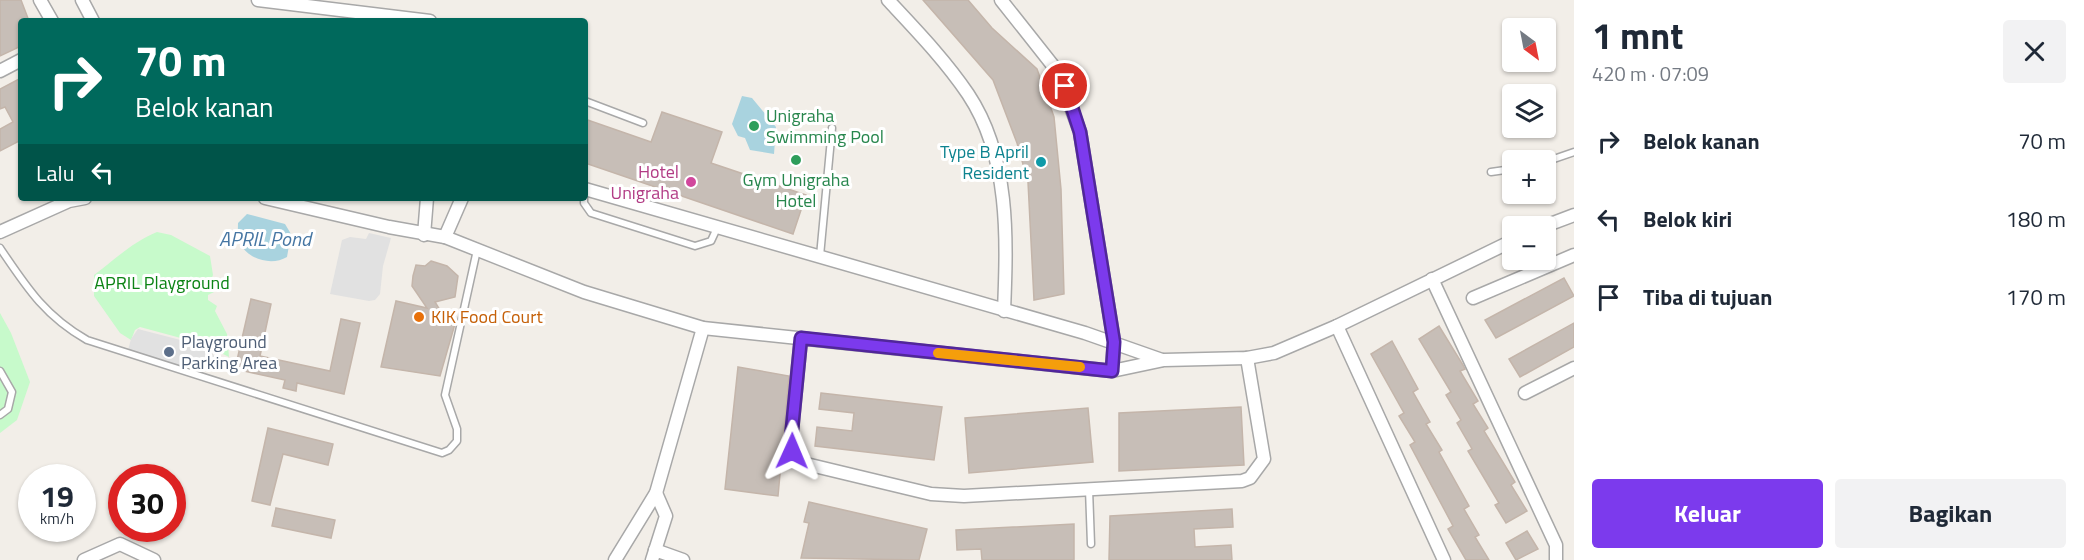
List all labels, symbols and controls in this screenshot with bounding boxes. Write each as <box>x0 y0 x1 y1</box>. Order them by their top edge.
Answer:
text: 1 mnt <box>1592 8 1683 63</box>
north arrow <box>1502 18 1556 72</box>
map controls <box>1502 18 1556 270</box>
button: close <box>2003 20 2066 83</box>
text: 70 m <box>135 28 227 92</box>
icon: right <box>36 42 114 120</box>
text: 420 m · 07:09 <box>1592 58 1709 89</box>
pin <box>1039 60 1090 111</box>
icon: arrive <box>1048 69 1081 102</box>
button: layers <box>1502 84 1556 138</box>
text: Belok kanan <box>135 86 274 127</box>
place label: Unigraha Swimming Pool <box>766 102 884 150</box>
marker: Unigraha Swimming Pool <box>747 119 761 133</box>
text: Belok kanan <box>1643 124 1760 158</box>
text: 70 m <box>2018 124 2066 158</box>
icon: right <box>1592 125 1625 158</box>
place label: Type B April Resident <box>940 138 1030 186</box>
button: + <box>1502 150 1556 204</box>
marker: Gym Unigraha Hotel <box>789 153 803 167</box>
marker: Type B April Resident <box>1034 155 1048 169</box>
text: Lalu <box>36 156 74 190</box>
icon: left <box>86 156 119 189</box>
place label: Hotel Unigraha <box>611 158 679 206</box>
place label: Gym Unigraha Hotel <box>742 166 850 214</box>
marker: Hotel Unigraha <box>684 175 698 189</box>
text: Belok kiri <box>1643 202 1732 236</box>
text: 180 m <box>2006 202 2066 236</box>
icon: left <box>1592 203 1625 236</box>
button: − <box>1502 216 1556 270</box>
water label: APRIL Pond <box>219 223 313 254</box>
park label: APRIL Playground <box>94 269 230 296</box>
text: Tiba di tujuan <box>1643 280 1772 314</box>
text: 170 m <box>2006 280 2066 314</box>
icon: arrive <box>1592 281 1625 314</box>
place label: KIK Food Court <box>431 303 543 330</box>
marker: KIK Food Court <box>412 310 426 324</box>
place label: Playground Parking Area <box>181 328 277 376</box>
marker: Playground Parking Area <box>162 345 176 359</box>
position arrow <box>760 419 824 483</box>
speed limit sign: 30 <box>108 464 186 542</box>
text: 19 <box>40 473 74 519</box>
button: Keluar <box>1592 479 1823 548</box>
button: Bagikan <box>1835 479 2066 548</box>
text: km/h <box>40 507 74 530</box>

